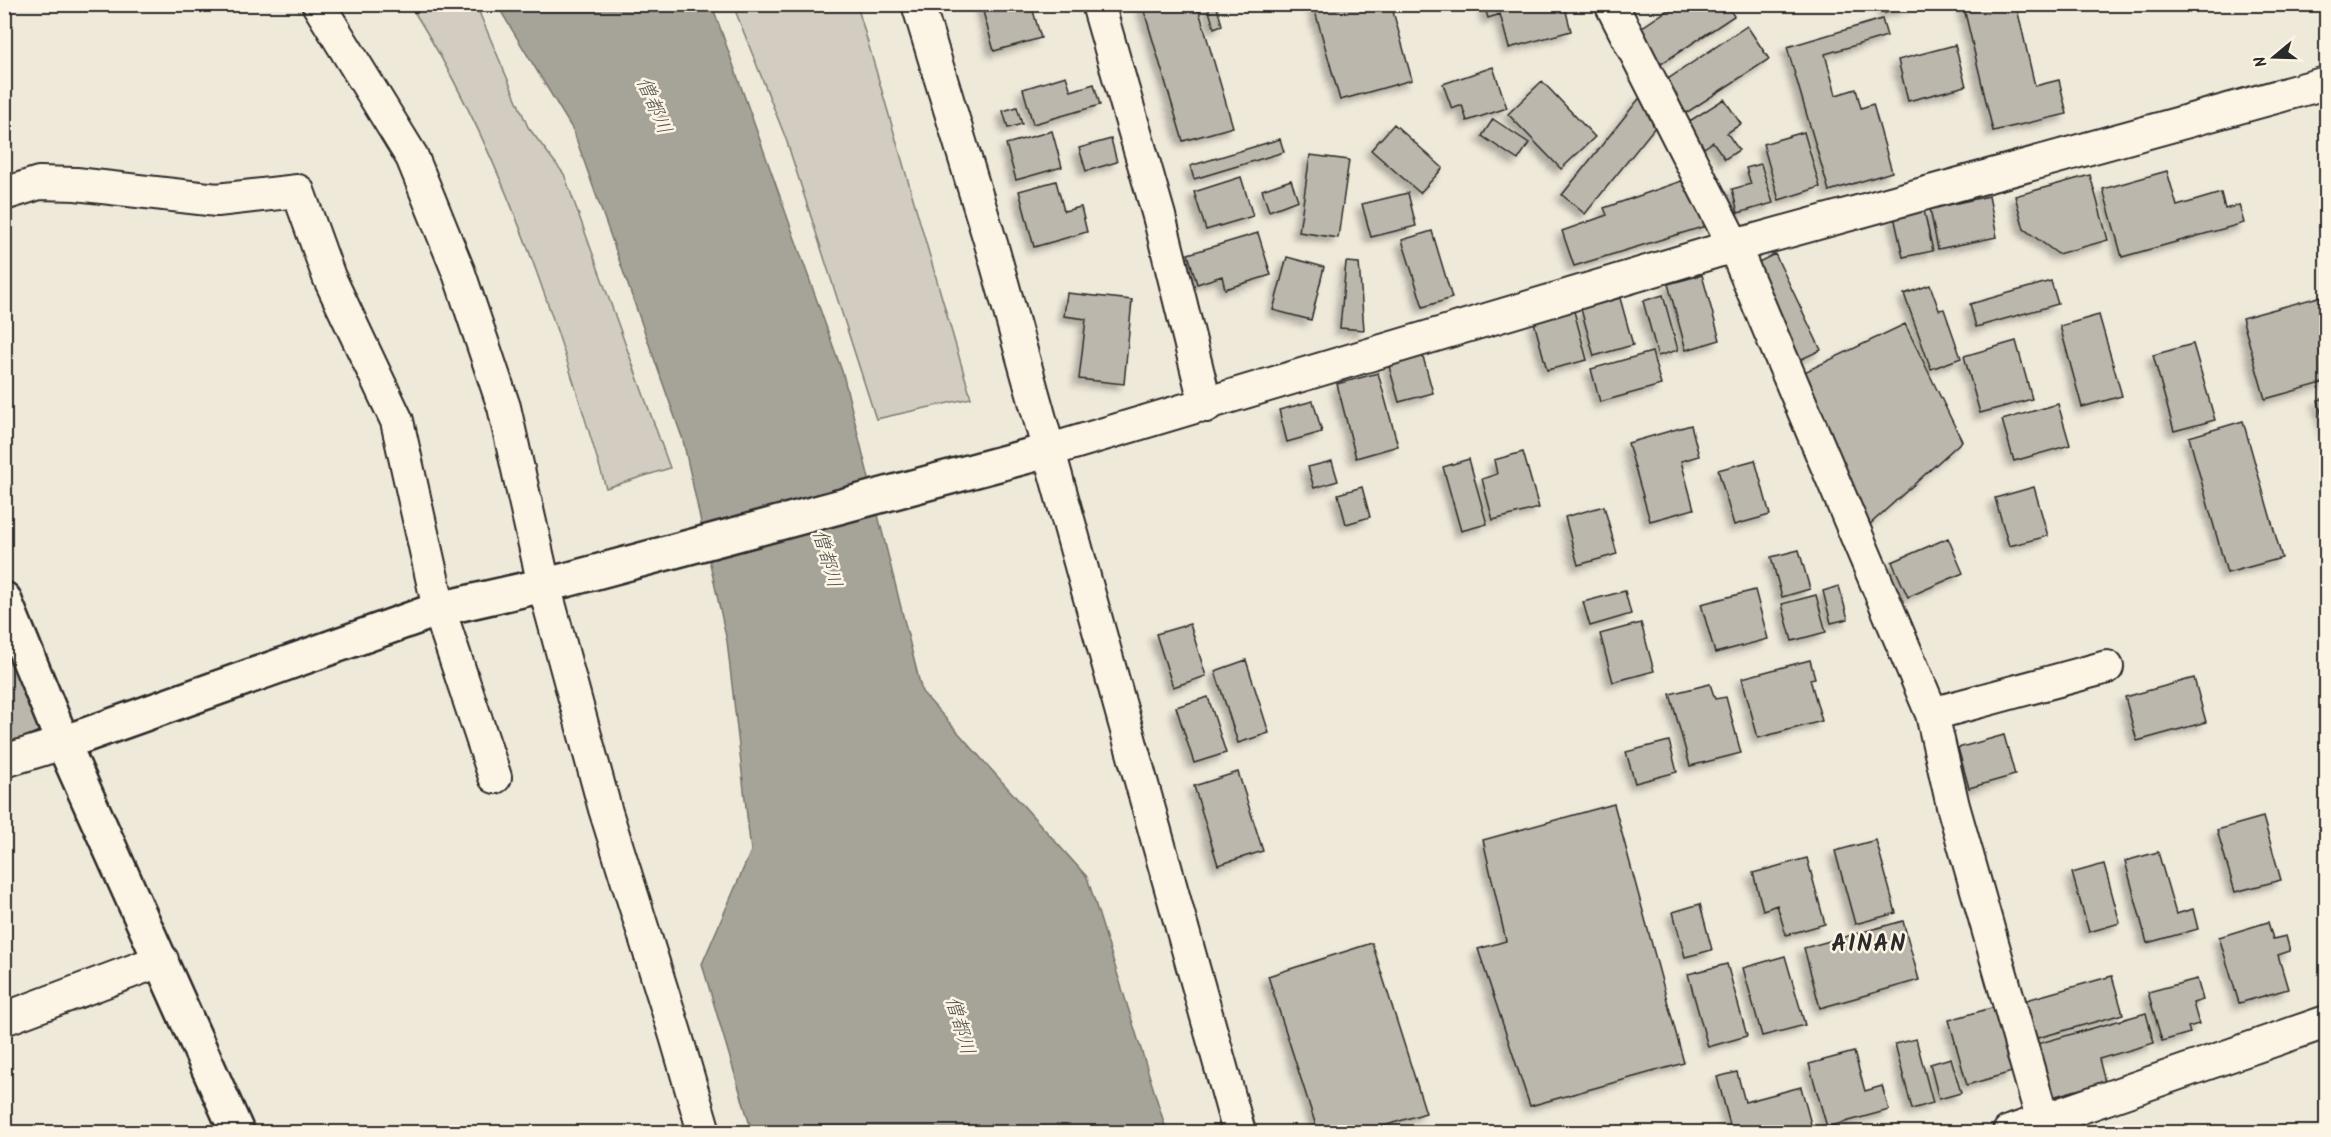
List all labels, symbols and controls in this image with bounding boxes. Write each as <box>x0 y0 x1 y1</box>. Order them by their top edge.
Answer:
north arrow <box>2244 27 2304 87</box>
text: N <box>2248 53 2275 70</box>
water label: 僧都川 <box>627 72 679 140</box>
water label: 僧都川 <box>802 526 850 592</box>
district label: AINAN <box>1831 925 1907 964</box>
water label: 僧都川 <box>935 993 983 1059</box>

